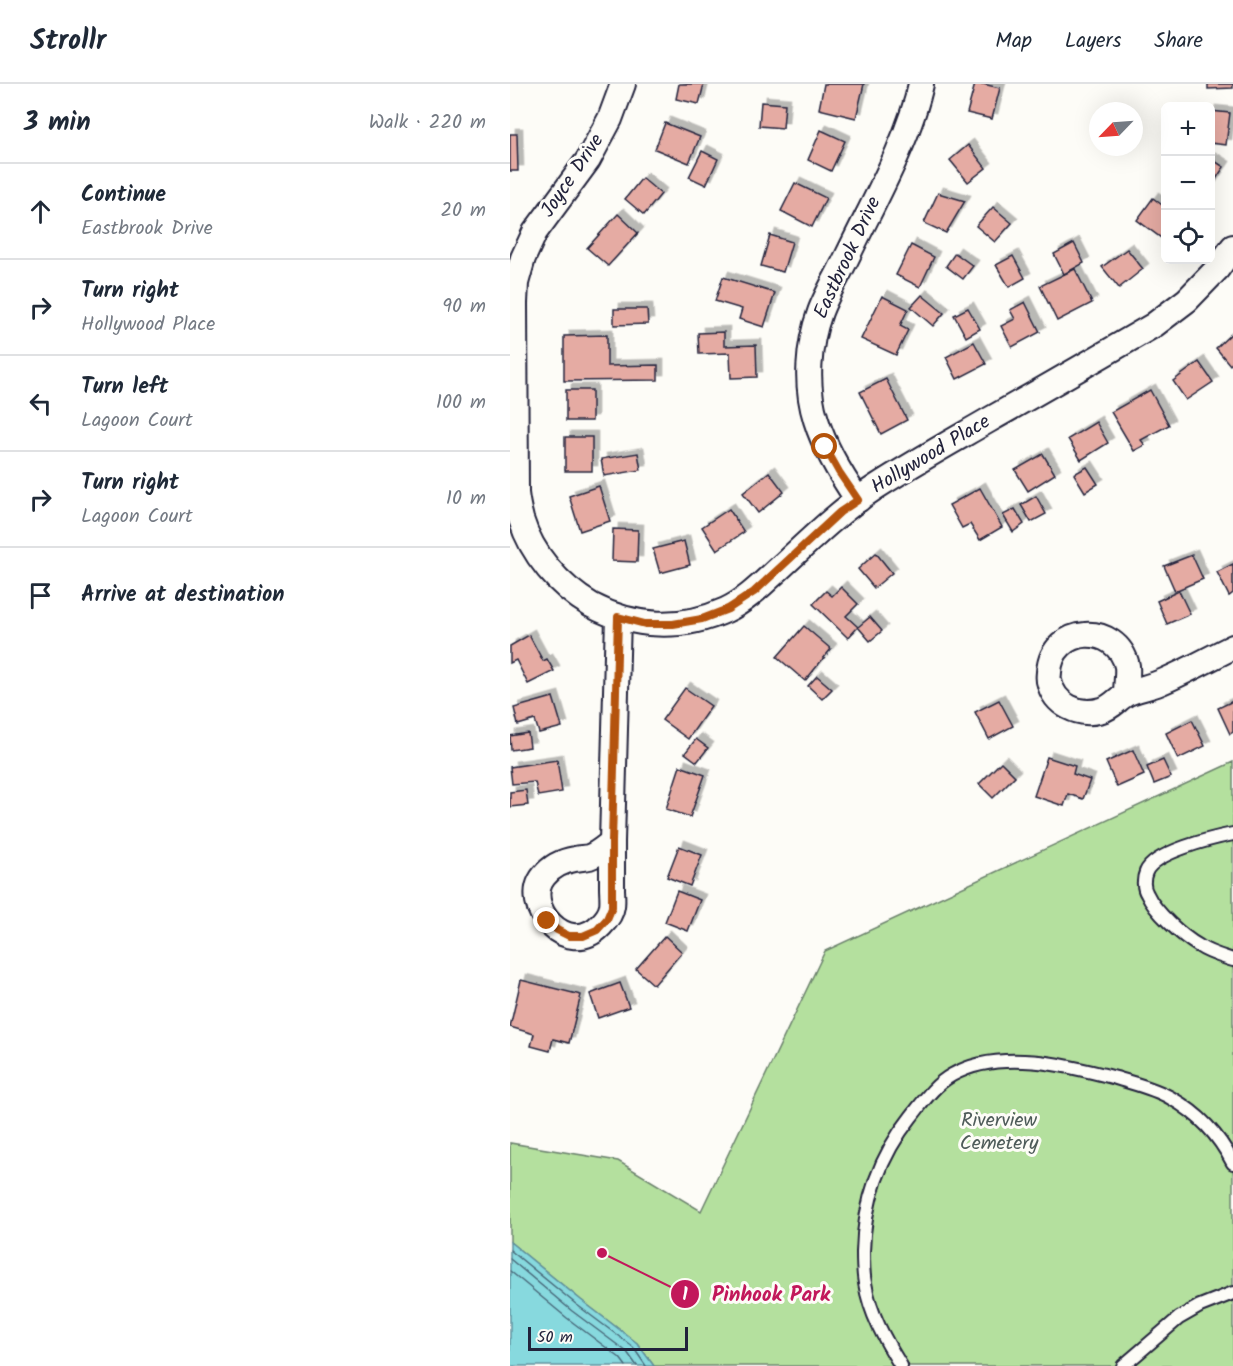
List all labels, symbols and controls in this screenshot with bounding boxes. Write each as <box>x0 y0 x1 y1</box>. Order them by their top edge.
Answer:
text: Strollr <box>30 19 106 64</box>
text: Map <box>995 25 1032 58</box>
text: Layers <box>1065 25 1121 58</box>
text: Share <box>1154 25 1203 58</box>
text: 3 min <box>24 102 91 144</box>
north arrow <box>1089 102 1143 156</box>
map controls <box>1161 102 1215 264</box>
button: + <box>1161 102 1215 156</box>
text: Walk · 220 m <box>369 107 486 139</box>
street label: Joyce Drive <box>533 127 613 225</box>
button: − <box>1161 156 1215 210</box>
text: Continue <box>81 178 166 213</box>
street label: Eastbrook Drive <box>806 192 890 324</box>
icon: ahead <box>24 195 57 228</box>
text: 20 m <box>440 195 486 227</box>
button: locate <box>1161 210 1215 264</box>
text: Eastbrook Drive <box>81 213 213 245</box>
text: Turn right <box>81 274 179 309</box>
icon: right <box>24 291 57 324</box>
text: 90 m <box>442 291 486 323</box>
text: Hollywood Place <box>81 309 215 341</box>
text: Turn left <box>81 370 168 405</box>
icon: left <box>24 387 57 420</box>
text: 100 m <box>436 387 486 419</box>
text: Lagoon Court <box>81 405 193 437</box>
street label: Hollywood Place <box>865 407 997 503</box>
route start <box>811 433 837 459</box>
text: Turn right <box>81 466 179 501</box>
icon: right <box>24 483 57 516</box>
text: 10 m <box>446 483 486 515</box>
text: Lagoon Court <box>81 501 193 533</box>
text: Arrive at destination <box>81 578 284 613</box>
icon: arrive <box>24 579 57 612</box>
route end <box>533 907 559 933</box>
park label: Riverview Cemetery <box>960 1105 1039 1160</box>
callout: Pinhook Park <box>670 1275 842 1314</box>
text: Pinhook Park <box>712 1279 831 1312</box>
text: 1 <box>682 1281 688 1310</box>
scale bar <box>528 1324 688 1352</box>
text: 50 m <box>537 1325 573 1350</box>

